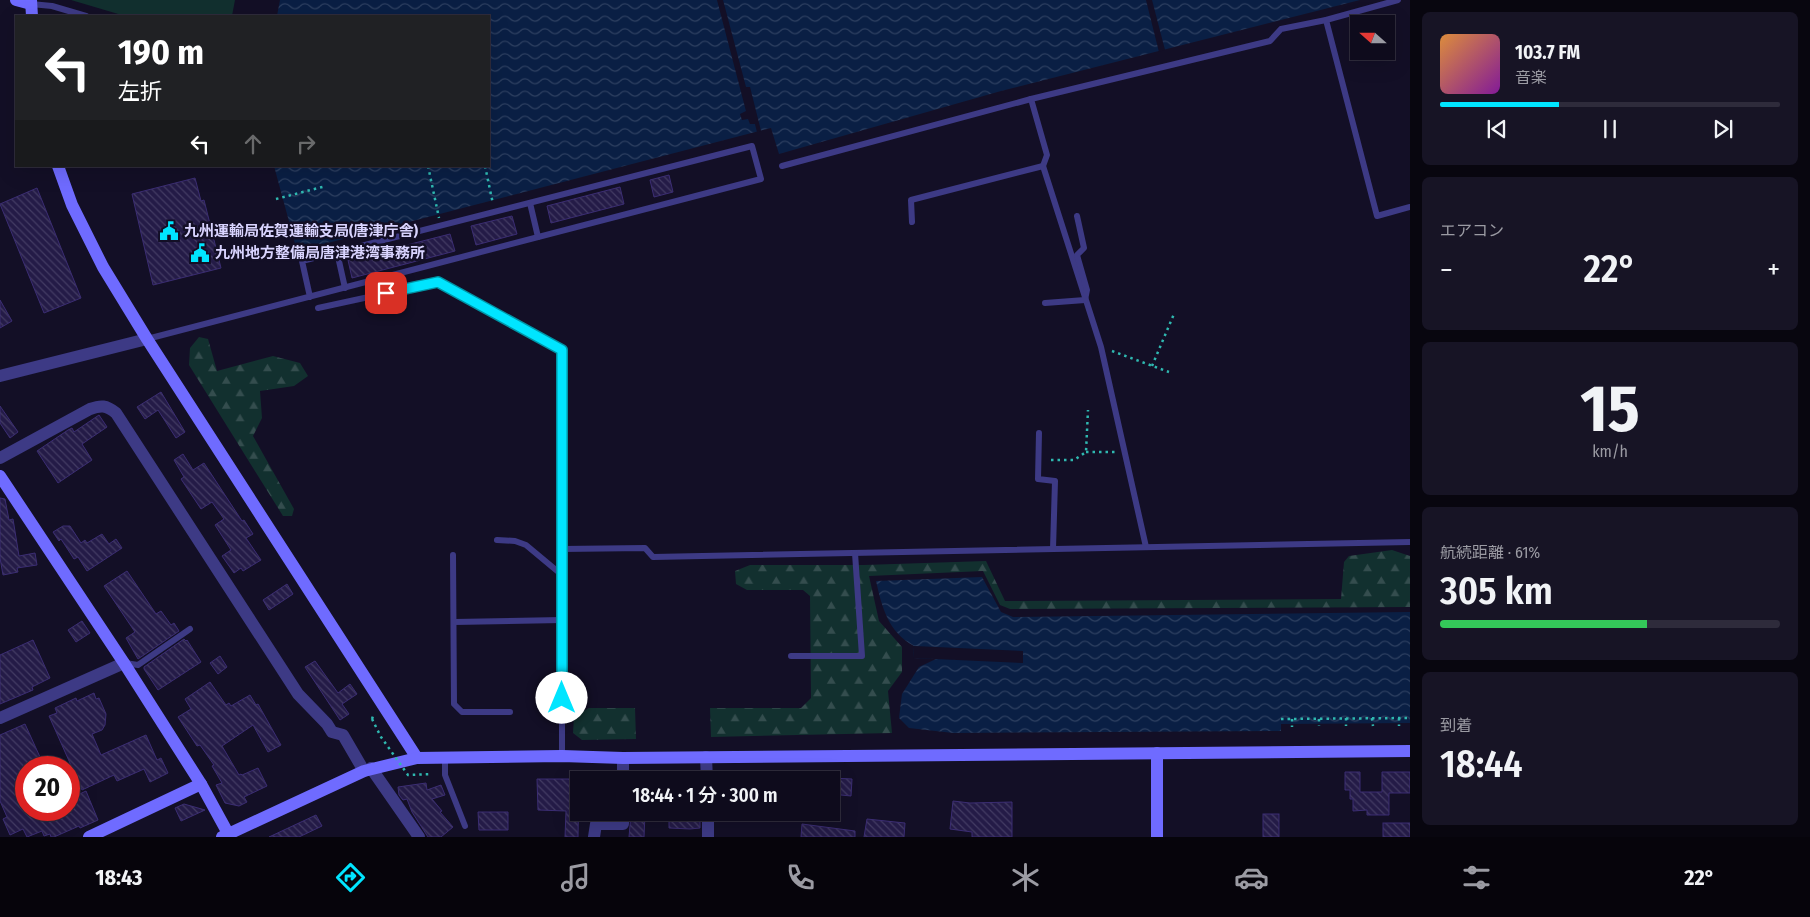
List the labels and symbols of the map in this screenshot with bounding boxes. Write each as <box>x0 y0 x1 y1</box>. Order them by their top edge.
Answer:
north arrow <box>1350 15 1395 60</box>
public building icon: 九州運輸局佐賀運輸支局(唐津庁舎) <box>158 220 180 242</box>
place label: 九州運輸局佐賀運輸支局(唐津庁舎) <box>184 222 419 240</box>
public building icon: 九州地方整備局唐津港湾事務所 <box>189 242 211 264</box>
place label: 九州地方整備局唐津港湾事務所 <box>215 244 425 262</box>
pin <box>365 272 407 314</box>
position arrow <box>535 671 587 723</box>
speed limit sign: 20 <box>15 756 80 821</box>

